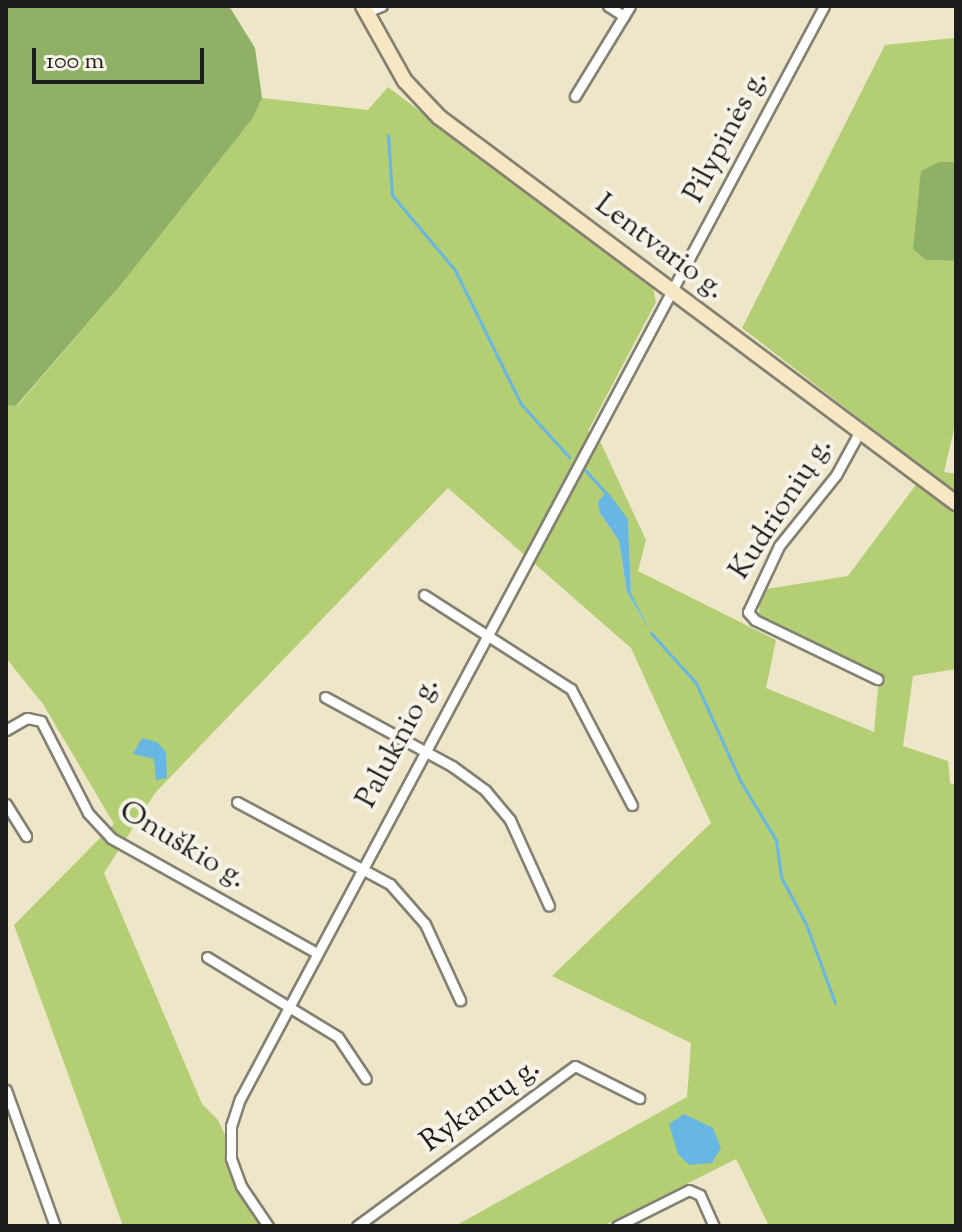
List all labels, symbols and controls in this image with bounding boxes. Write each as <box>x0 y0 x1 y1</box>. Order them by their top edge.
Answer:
scale bar <box>36 32 208 82</box>
text: 100 m <box>46 45 104 79</box>
street label: Pilypinės g. <box>677 65 777 209</box>
street label: Lentvario g. <box>587 187 731 309</box>
street label: Kudrionių g. <box>723 431 841 587</box>
street label: Paluknio g. <box>350 671 448 815</box>
street label: Onuškio g. <box>112 794 252 898</box>
street label: Rykantų g. <box>414 1051 548 1161</box>

